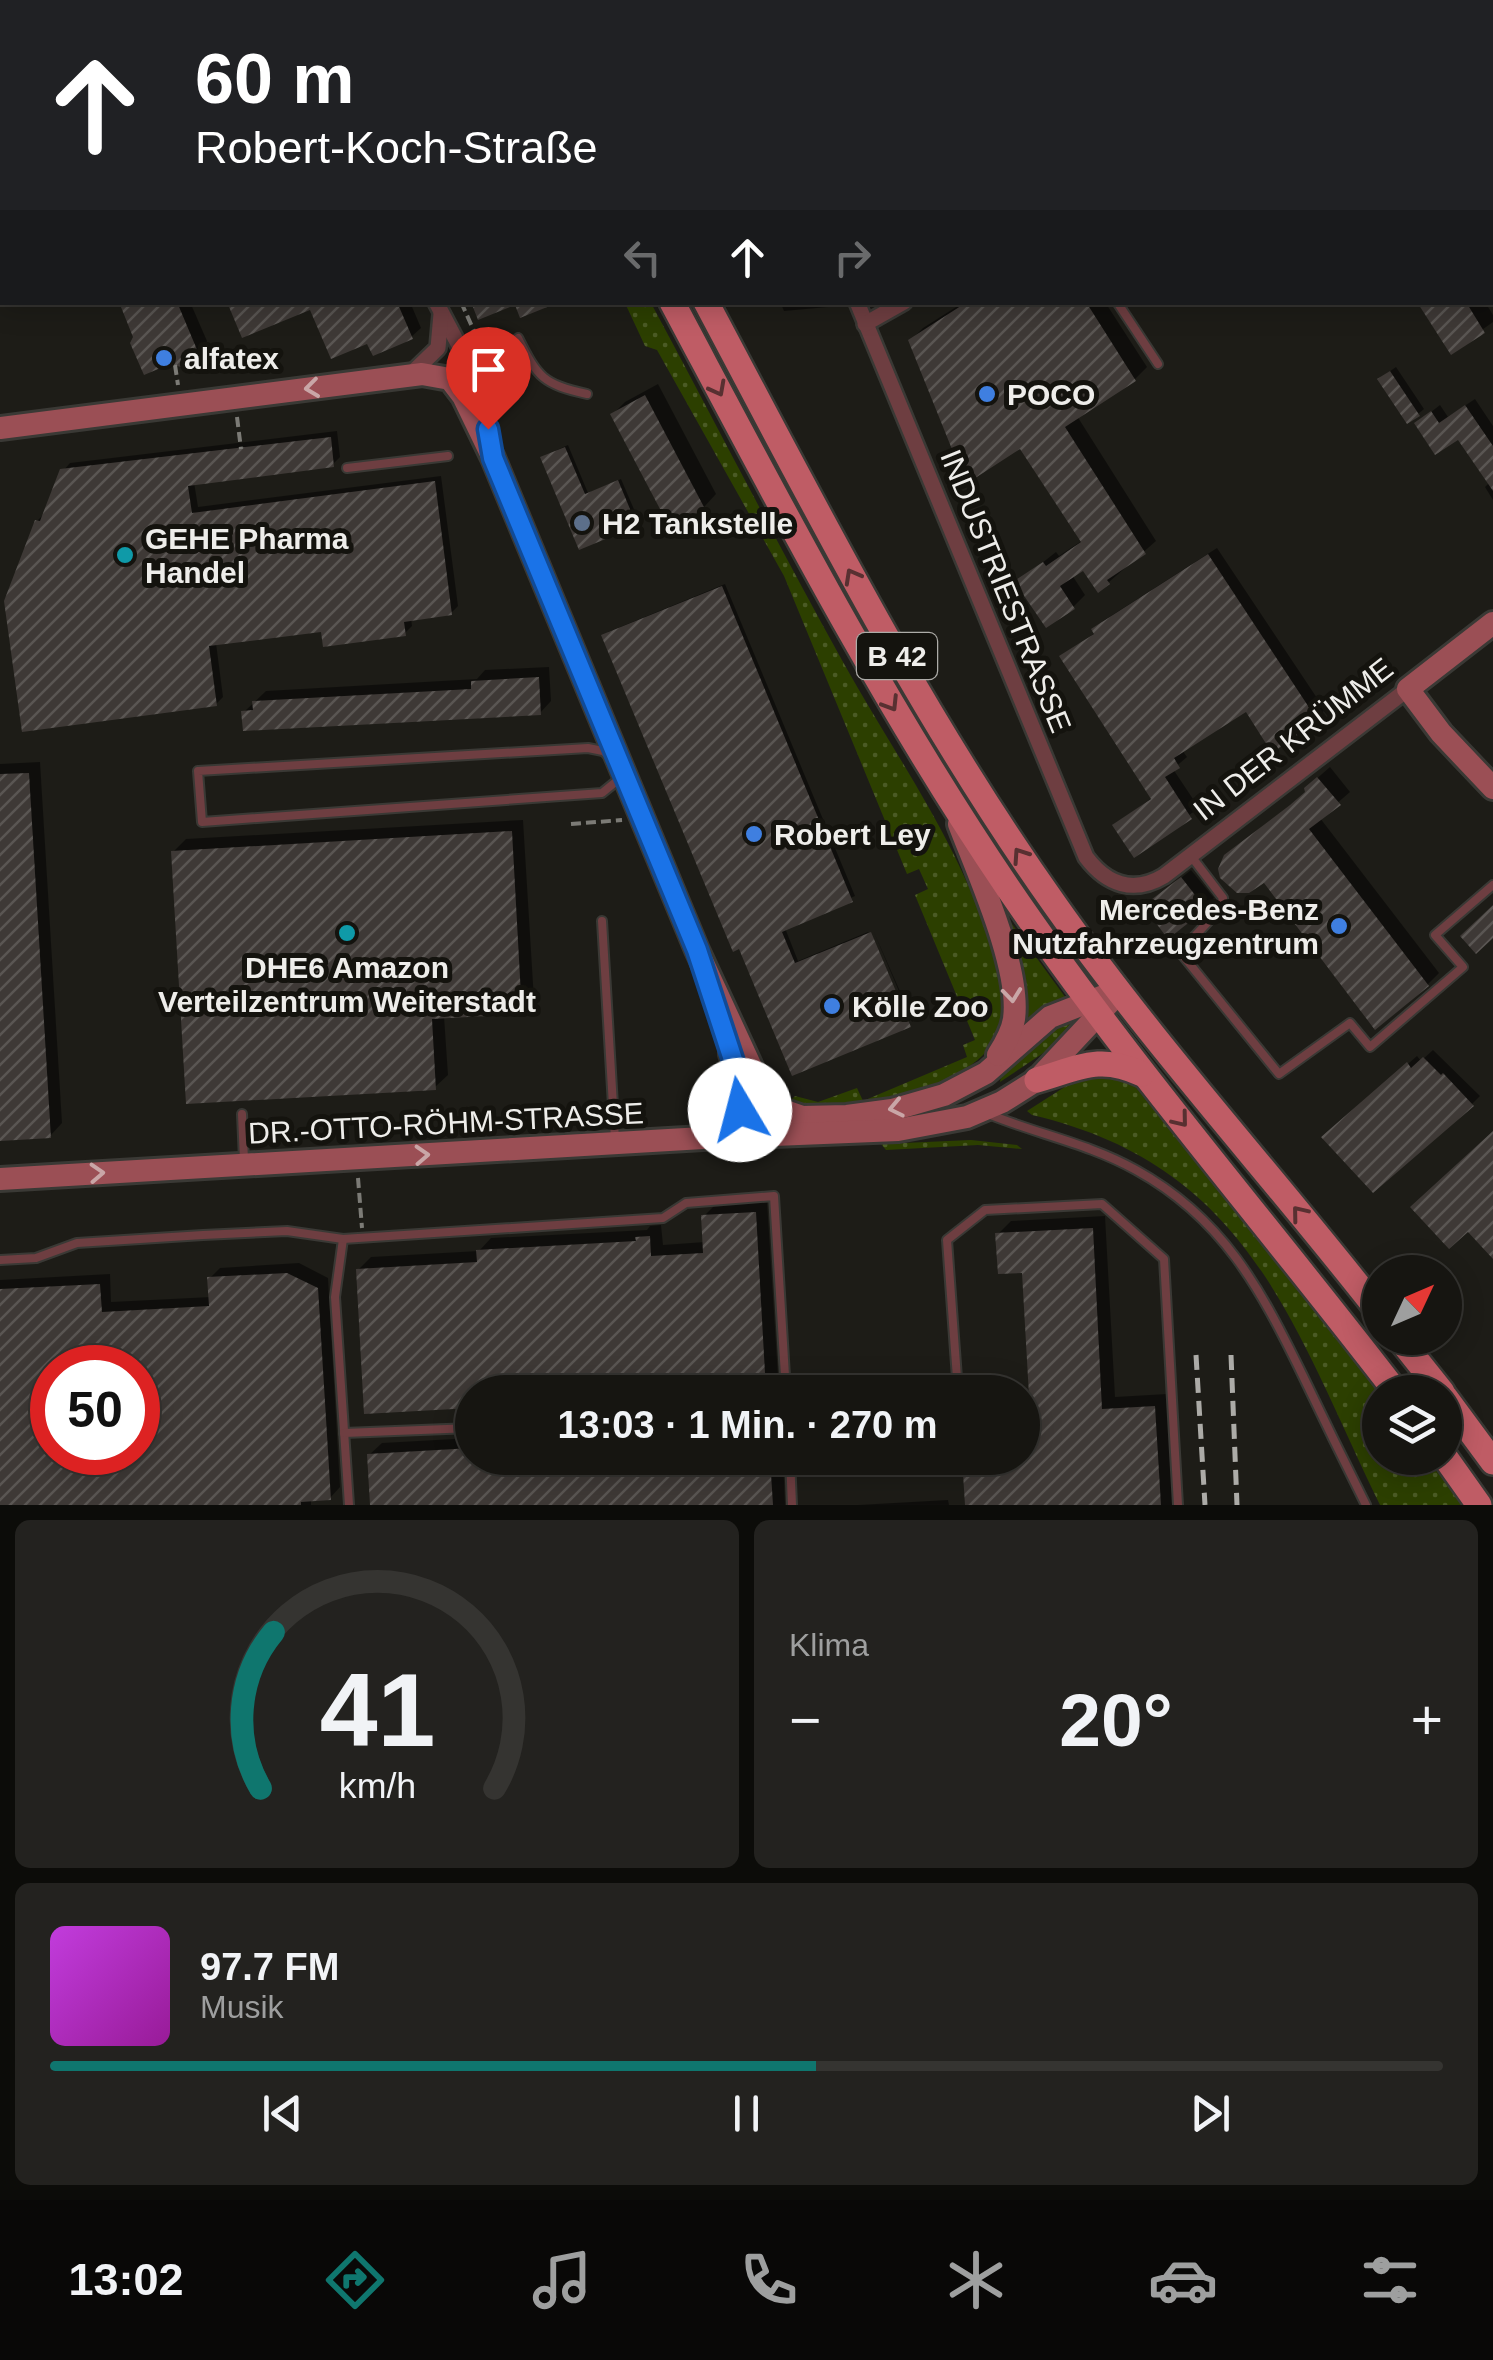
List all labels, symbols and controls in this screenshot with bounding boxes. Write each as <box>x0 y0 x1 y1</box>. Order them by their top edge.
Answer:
icon: ahead <box>30 40 160 170</box>
text: 60 m <box>195 40 355 118</box>
text: Robert-Koch-Straße <box>195 122 598 173</box>
icon: left <box>615 230 670 285</box>
icon: ahead <box>720 230 775 285</box>
icon: right <box>825 230 880 285</box>
pin <box>446 327 531 430</box>
place label: alfatex <box>184 342 279 375</box>
icon: arrive <box>461 342 516 397</box>
marker: alfatex <box>153 347 175 369</box>
one-way arrow <box>304 377 320 398</box>
one-way arrow <box>705 378 725 396</box>
place label: POCO <box>1007 378 1095 411</box>
marker: POCO <box>976 383 998 405</box>
street label: INDUSTRIESTRASSE <box>934 445 1078 737</box>
place label: H2 Tankstelle <box>602 507 793 540</box>
marker: H2 Tankstelle <box>571 512 593 534</box>
place label: GEHE Pharma Handel <box>145 522 349 589</box>
marker: GEHE Pharma Handel <box>114 544 136 566</box>
one-way arrow <box>845 569 865 587</box>
road number: B 42 <box>857 633 937 679</box>
street label: IN DER KRÜMME <box>1187 651 1399 827</box>
one-way arrow <box>878 693 897 711</box>
place label: Robert Ley <box>774 818 931 851</box>
marker: Robert Ley <box>743 823 765 845</box>
one-way arrow <box>1014 847 1032 866</box>
place label: Mercedes-Benz Nutzfahrzeugzentrum <box>1012 893 1319 960</box>
marker: Mercedes-Benz Nutzfahrzeugzentrum <box>1328 915 1350 937</box>
marker: DHE6 Amazon Verteilzentrum Weiterstadt <box>336 922 358 944</box>
place label: DHE6 Amazon Verteilzentrum Weiterstadt <box>158 951 536 1018</box>
one-way arrow <box>1001 987 1022 1003</box>
place label: Kölle Zoo <box>852 990 989 1023</box>
marker: Kölle Zoo <box>821 995 843 1017</box>
position arrow <box>688 1058 792 1162</box>
street label: DR.-OTTO-RÖHM-STRASSE <box>247 1096 645 1150</box>
one-way arrow <box>888 1097 905 1118</box>
one-way arrow <box>1169 1109 1187 1127</box>
one-way arrow <box>414 1145 430 1166</box>
one-way arrow <box>90 1163 106 1184</box>
one-way arrow <box>1293 1206 1311 1224</box>
north arrow <box>1362 1255 1462 1355</box>
map controls <box>1362 1255 1462 1475</box>
speed limit sign: 50 <box>30 1345 160 1475</box>
button: layers <box>1362 1375 1462 1475</box>
text: 13:03 · 1 Min. · 270 m <box>557 1404 938 1446</box>
text: Klima <box>789 1627 869 1663</box>
text: 41 <box>319 1652 435 1768</box>
text: 20° <box>1059 1678 1173 1762</box>
text: − <box>789 1689 821 1751</box>
text: + <box>1411 1689 1443 1751</box>
text: km/h <box>338 1766 416 1806</box>
text: 97.7 FM <box>200 1946 339 1988</box>
text: Musik <box>200 1989 284 2025</box>
icon: previous <box>255 2086 310 2141</box>
icon: pause <box>719 2086 774 2141</box>
icon: next <box>1183 2086 1238 2141</box>
icon: directions <box>320 2245 390 2315</box>
icon: music <box>527 2245 597 2315</box>
icon: phone <box>734 2245 804 2315</box>
icon: climate <box>941 2245 1011 2315</box>
icon: car <box>1148 2245 1218 2315</box>
icon: filters <box>1355 2245 1425 2315</box>
text: 13:02 <box>68 2254 184 2305</box>

